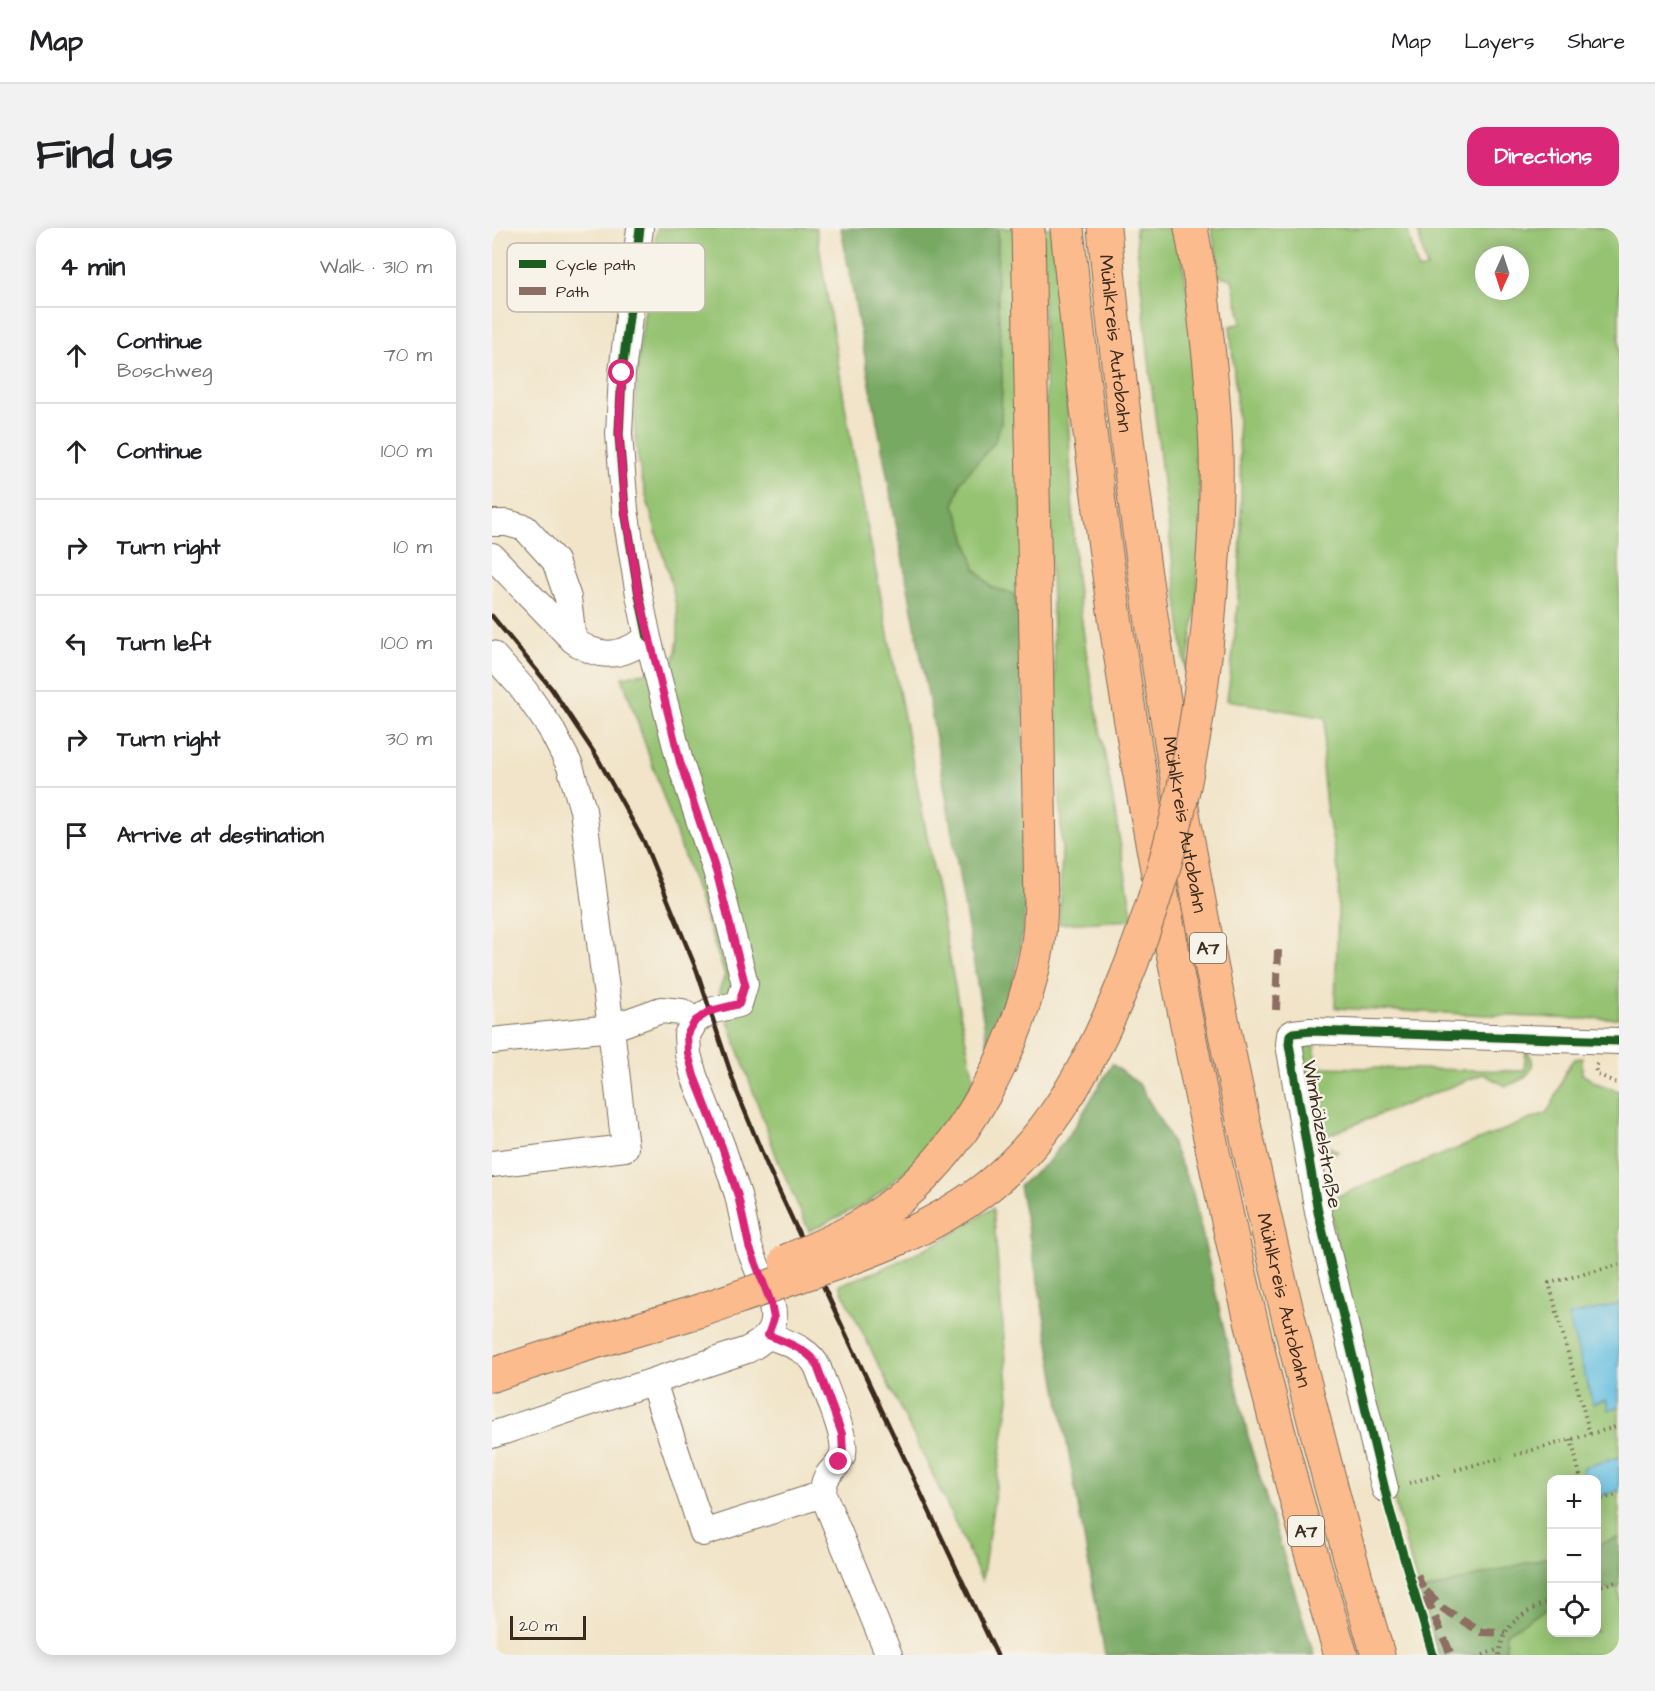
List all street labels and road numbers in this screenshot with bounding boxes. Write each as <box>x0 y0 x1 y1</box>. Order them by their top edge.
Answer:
street label: Mühlkreis Autobahn <box>1092 253 1139 434</box>
street label: Mühlkreis Autobahn <box>1155 734 1214 915</box>
road number: A7 <box>1190 933 1226 963</box>
street label: Wimhölzelstraße <box>1295 1058 1349 1211</box>
street label: Mühlkreis Autobahn <box>1249 1210 1318 1390</box>
road number: A7 <box>1288 1516 1324 1546</box>

